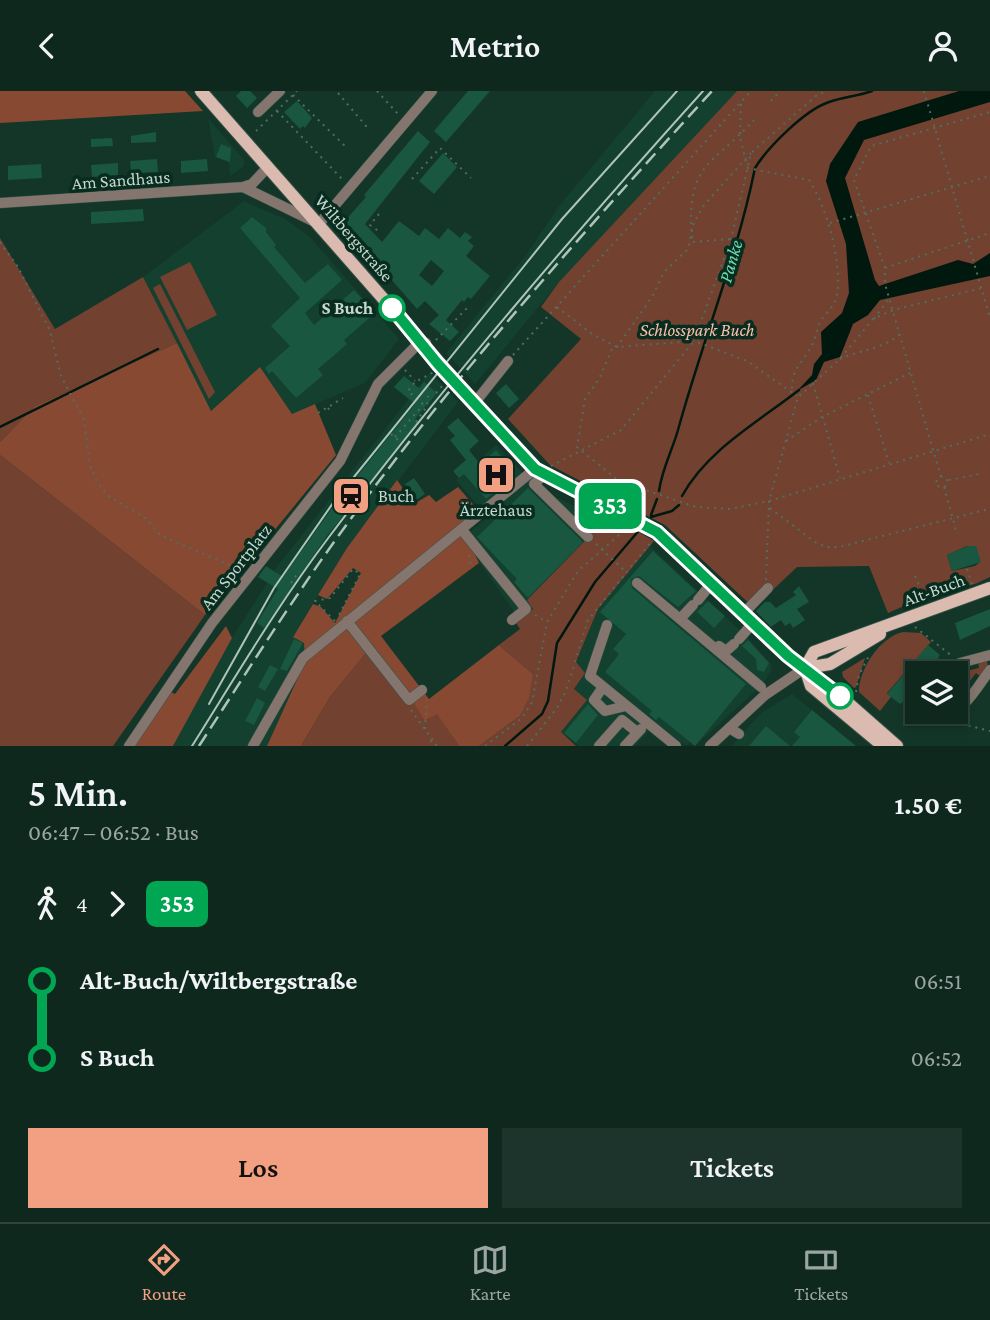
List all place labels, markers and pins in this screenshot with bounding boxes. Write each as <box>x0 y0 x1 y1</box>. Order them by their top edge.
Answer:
marker: S Buch <box>379 295 405 321</box>
place label: S Buch <box>321 298 374 318</box>
hospital icon: Ärztehaus <box>475 454 517 496</box>
station icon: Buch <box>330 475 372 517</box>
place label: Buch <box>378 486 415 506</box>
place label: Ärztehaus <box>460 500 532 520</box>
unlabelled marker <box>827 683 853 709</box>

